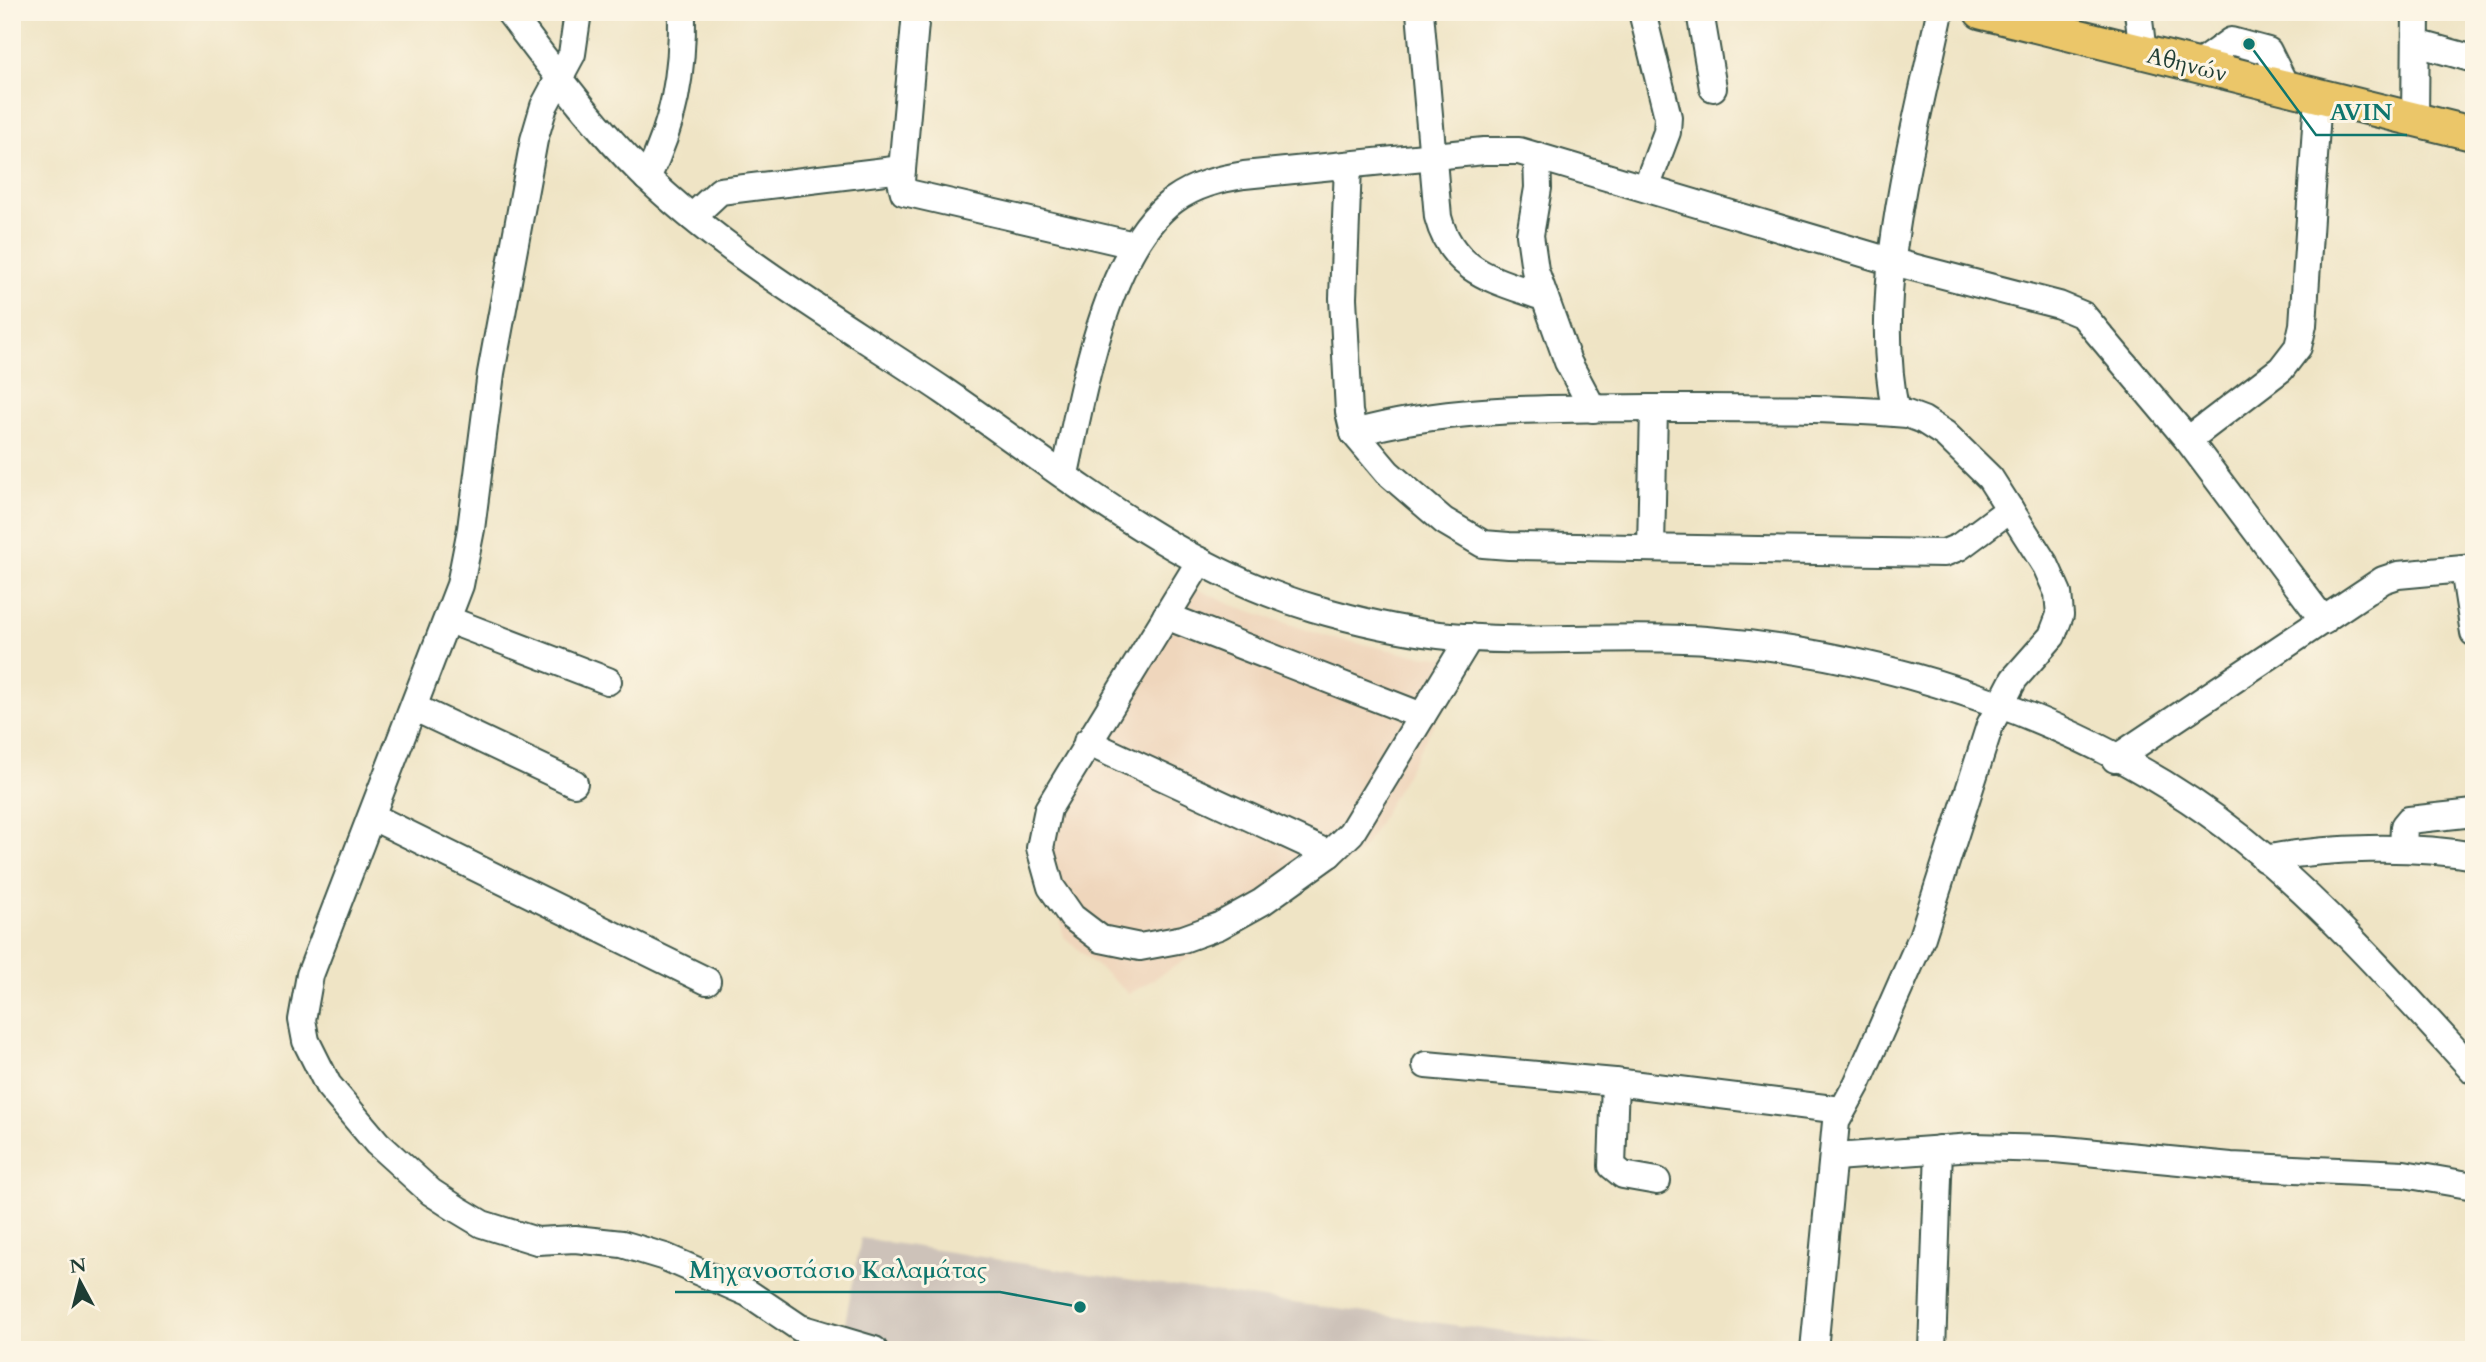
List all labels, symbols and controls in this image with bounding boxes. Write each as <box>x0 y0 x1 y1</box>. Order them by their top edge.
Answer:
street label: Αθηνών <box>2144 40 2230 89</box>
callout: AVIN <box>2316 90 2407 135</box>
text: AVIN <box>2330 96 2393 129</box>
north arrow <box>46 1246 116 1316</box>
callout: Μηχανοστάσιο Καλαμάτας <box>675 1247 1000 1292</box>
text: N <box>68 1252 88 1280</box>
text: Μηχανοστάσιο Καλαμάτας <box>689 1254 987 1287</box>

